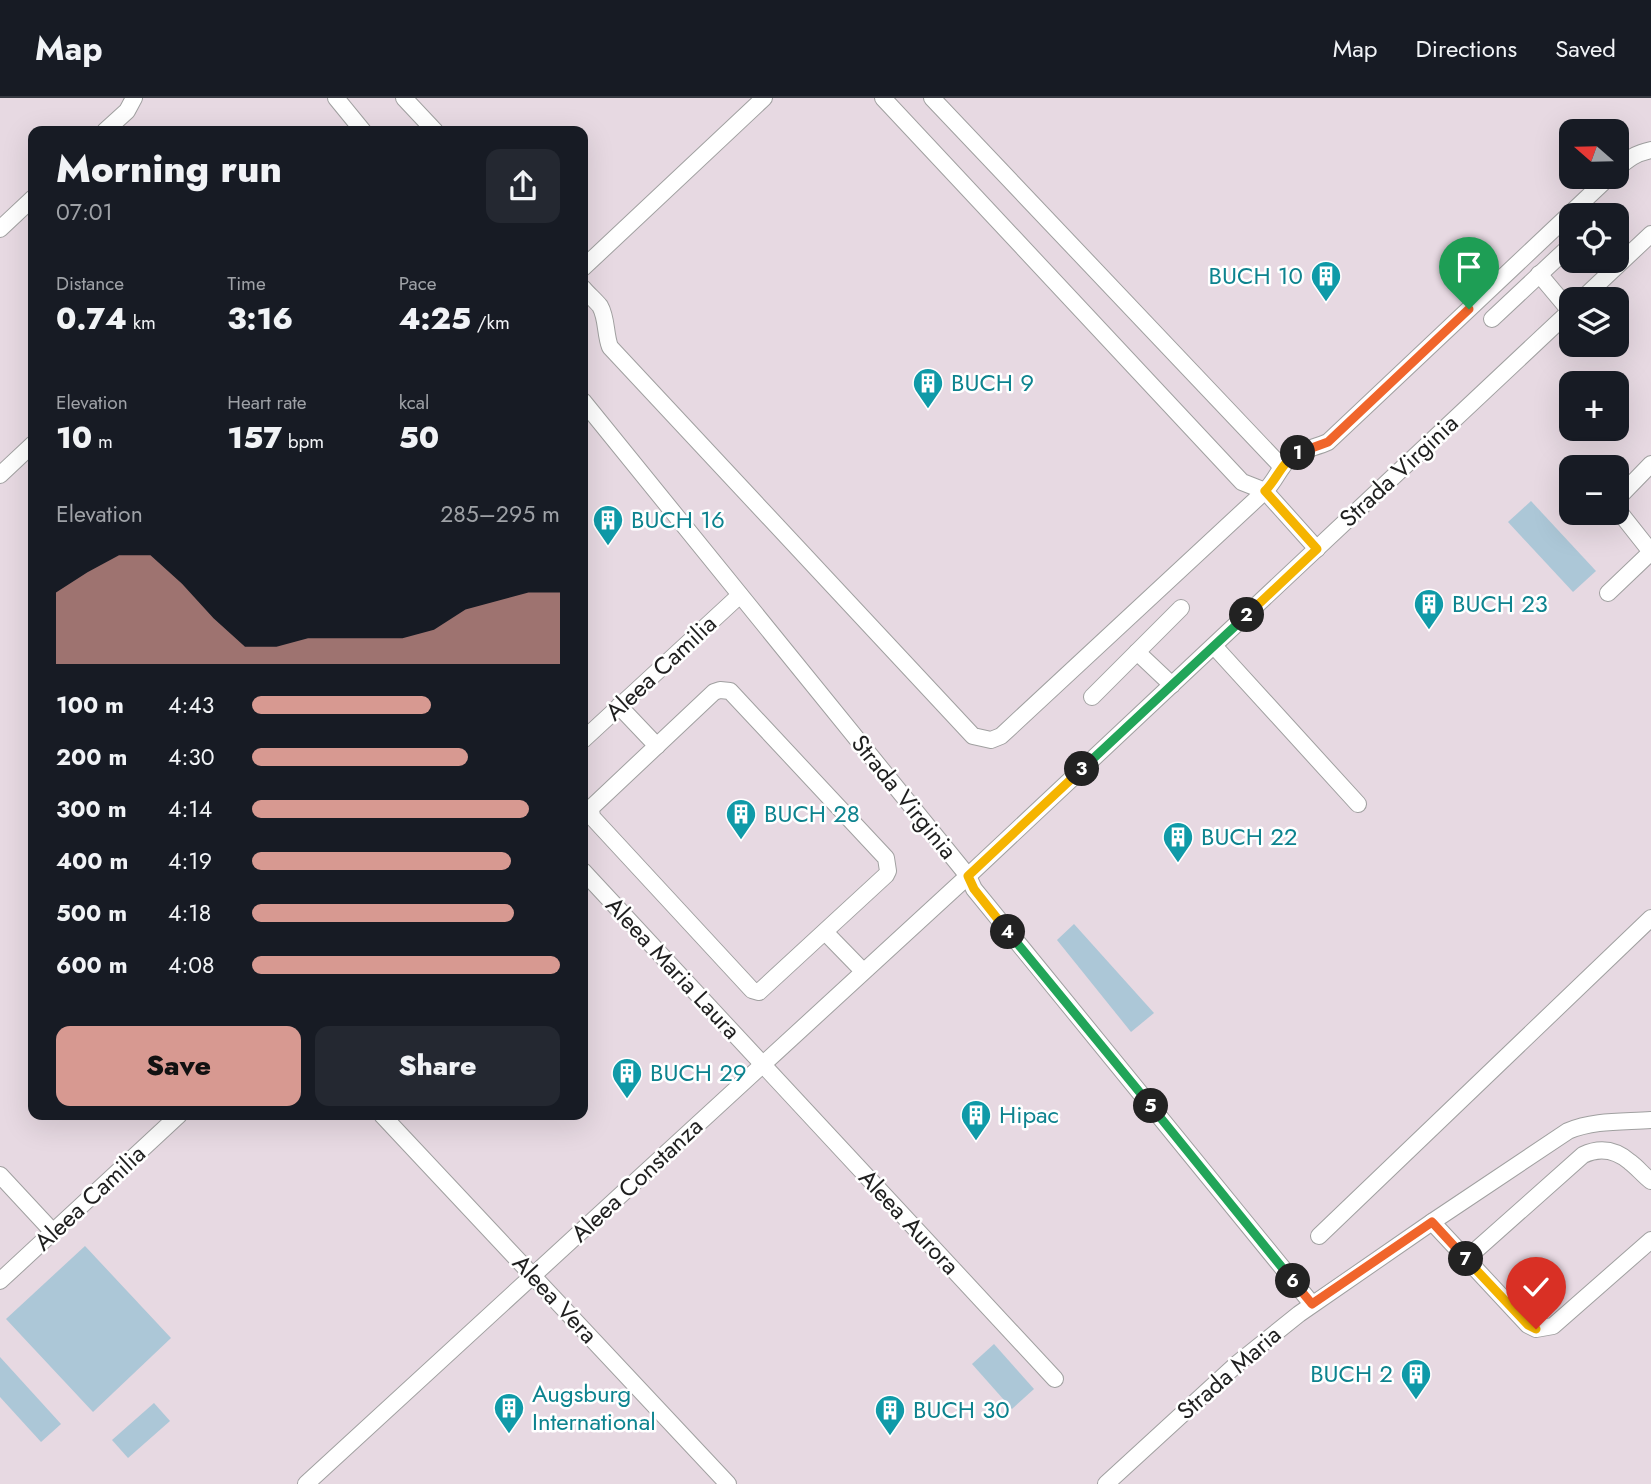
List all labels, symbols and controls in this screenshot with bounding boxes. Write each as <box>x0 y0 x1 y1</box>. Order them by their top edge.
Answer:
text: Map <box>35 25 103 72</box>
text: Map <box>1333 31 1378 66</box>
text: Directions <box>1416 31 1517 66</box>
text: Saved <box>1555 31 1616 66</box>
north arrow <box>1559 119 1629 189</box>
map controls <box>1559 119 1629 525</box>
text: Morning run <box>56 141 282 196</box>
button: share <box>486 149 560 223</box>
text: 07:01 <box>56 195 113 229</box>
button: locate <box>1559 203 1629 273</box>
pin <box>1439 237 1499 309</box>
icon: arrive <box>1450 248 1488 286</box>
place label: BUCH 10 <box>1209 258 1303 293</box>
building icon: BUCH 10 <box>1309 259 1343 303</box>
text: Distance <box>56 270 124 297</box>
text: Time <box>227 270 266 297</box>
text: Pace <box>399 270 437 297</box>
button: layers <box>1559 287 1629 357</box>
text: 0.74 <box>56 297 127 340</box>
text: 3:16 <box>227 297 293 340</box>
text: 4:25 <box>399 297 471 340</box>
text: km <box>127 309 156 336</box>
text: /km <box>471 309 510 336</box>
place label: BUCH 9 <box>951 365 1034 400</box>
building icon: BUCH 9 <box>911 366 945 410</box>
button: + <box>1559 371 1629 441</box>
text: Elevation <box>56 389 128 416</box>
text: Heart rate <box>227 389 307 416</box>
text: kcal <box>399 389 429 416</box>
street label: Strada Virginia <box>1331 406 1466 535</box>
text: 10 <box>56 416 92 459</box>
text: 157 <box>227 416 282 459</box>
text: 50 <box>399 416 439 459</box>
text: m <box>92 428 113 455</box>
text: bpm <box>282 428 324 455</box>
pin: 1 <box>1280 436 1316 470</box>
text: 1 <box>1293 439 1302 466</box>
button: − <box>1559 455 1629 525</box>
text: Elevation <box>56 497 143 531</box>
text: 285–295 m <box>440 497 560 531</box>
place label: BUCH 16 <box>631 502 725 537</box>
building icon: BUCH 16 <box>591 503 625 547</box>
place label: BUCH 23 <box>1452 586 1548 621</box>
building icon: BUCH 23 <box>1412 587 1446 631</box>
pin: 2 <box>1230 598 1264 632</box>
text: 2 <box>1240 601 1253 628</box>
street label: Aleea Camilia <box>597 607 724 729</box>
text: 100 m <box>56 688 124 722</box>
text: 4:43 <box>168 688 214 722</box>
street label: Strada Virginia <box>843 727 966 867</box>
text: 200 m <box>56 740 127 774</box>
text: 4:30 <box>168 740 215 774</box>
pin: 3 <box>1064 752 1100 786</box>
text: 3 <box>1076 755 1087 782</box>
text: 300 m <box>56 792 127 826</box>
text: 4:14 <box>168 792 212 826</box>
place label: BUCH 28 <box>764 796 860 831</box>
building icon: BUCH 28 <box>724 797 758 841</box>
place label: BUCH 22 <box>1201 819 1298 854</box>
building icon: BUCH 22 <box>1161 820 1195 864</box>
text: 400 m <box>56 844 128 878</box>
text: 4:19 <box>168 844 212 878</box>
street label: Aleea Maria Laura <box>598 889 749 1047</box>
text: 500 m <box>56 896 127 930</box>
text: 4:18 <box>168 896 211 930</box>
pin: 4 <box>990 914 1026 950</box>
text: 4 <box>1001 918 1014 945</box>
text: 600 m <box>56 948 128 982</box>
text: 4:08 <box>168 948 215 982</box>
button: Save <box>56 1026 301 1106</box>
button: Share <box>315 1026 560 1106</box>
place label: BUCH 29 <box>650 1055 747 1090</box>
building icon: BUCH 29 <box>610 1056 644 1100</box>
pin: 5 <box>1134 1088 1168 1124</box>
text: 5 <box>1144 1092 1157 1119</box>
place label: Hipac <box>999 1097 1059 1132</box>
building icon: Hipac <box>959 1098 993 1142</box>
street label: Aleea Constanza <box>563 1109 710 1250</box>
street label: Aleea Camilia <box>26 1137 153 1259</box>
street label: Aleea Aurora <box>851 1161 968 1282</box>
pin: 7 <box>1448 1242 1484 1276</box>
text: 7 <box>1460 1245 1471 1272</box>
street label: Aleea Vera <box>505 1246 606 1351</box>
pin <box>1506 1257 1566 1329</box>
pin: 6 <box>1276 1264 1310 1298</box>
text: 6 <box>1286 1267 1299 1294</box>
icon: check <box>1517 1268 1555 1306</box>
street label: Strada Maria <box>1169 1317 1289 1428</box>
place label: BUCH 2 <box>1310 1356 1393 1391</box>
building icon: BUCH 2 <box>1399 1357 1433 1401</box>
place label: Augsburg International <box>532 1376 656 1439</box>
building icon: Augsburg International <box>492 1391 526 1435</box>
place label: BUCH 30 <box>913 1392 1010 1427</box>
building icon: BUCH 30 <box>873 1393 907 1437</box>

